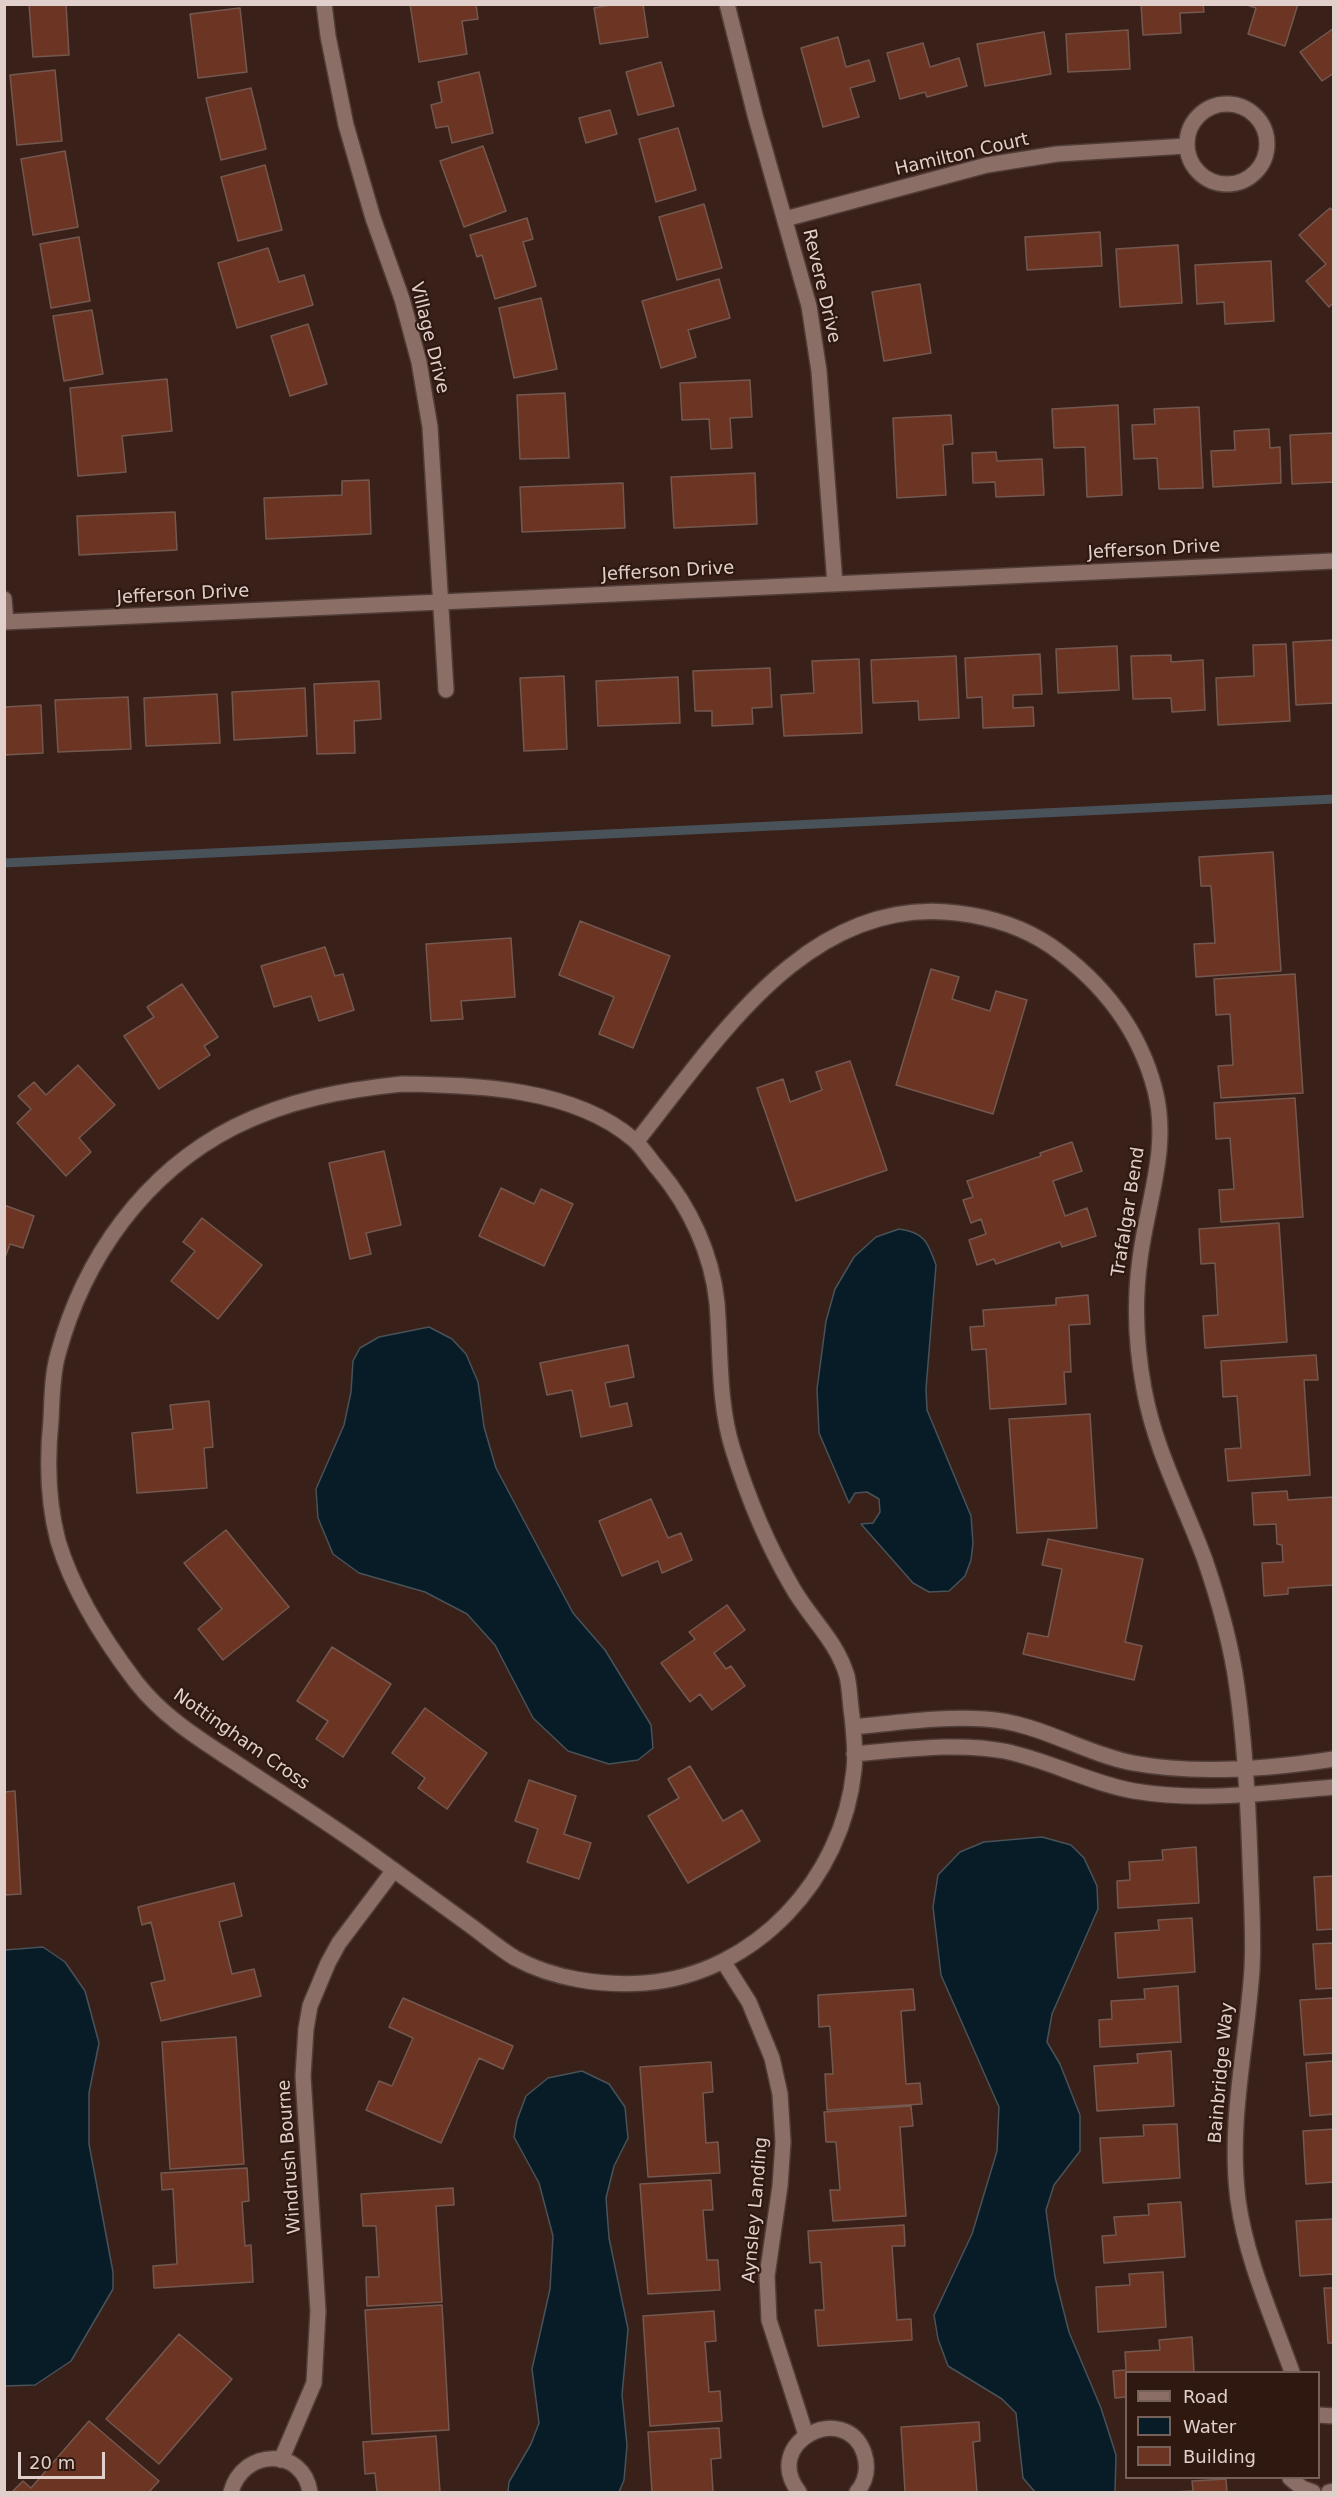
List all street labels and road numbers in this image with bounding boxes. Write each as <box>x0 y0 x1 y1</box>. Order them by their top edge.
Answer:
street label: Hamilton Court <box>893 129 1031 181</box>
street label: Revere Drive <box>797 227 845 345</box>
street label: Village Drive <box>405 280 453 396</box>
street label: Jefferson Drive <box>1087 536 1221 564</box>
street label: Jefferson Drive <box>601 558 735 586</box>
street label: Jefferson Drive <box>116 581 250 609</box>
street label: Trafalgar Bend <box>1108 1146 1150 1278</box>
street label: Nottingham Cross <box>169 1685 313 1795</box>
street label: Bainbridge Way <box>1205 2002 1239 2144</box>
street label: Windrush Bourne <box>274 2079 306 2235</box>
street label: Aynsley Landing <box>739 2136 773 2284</box>

